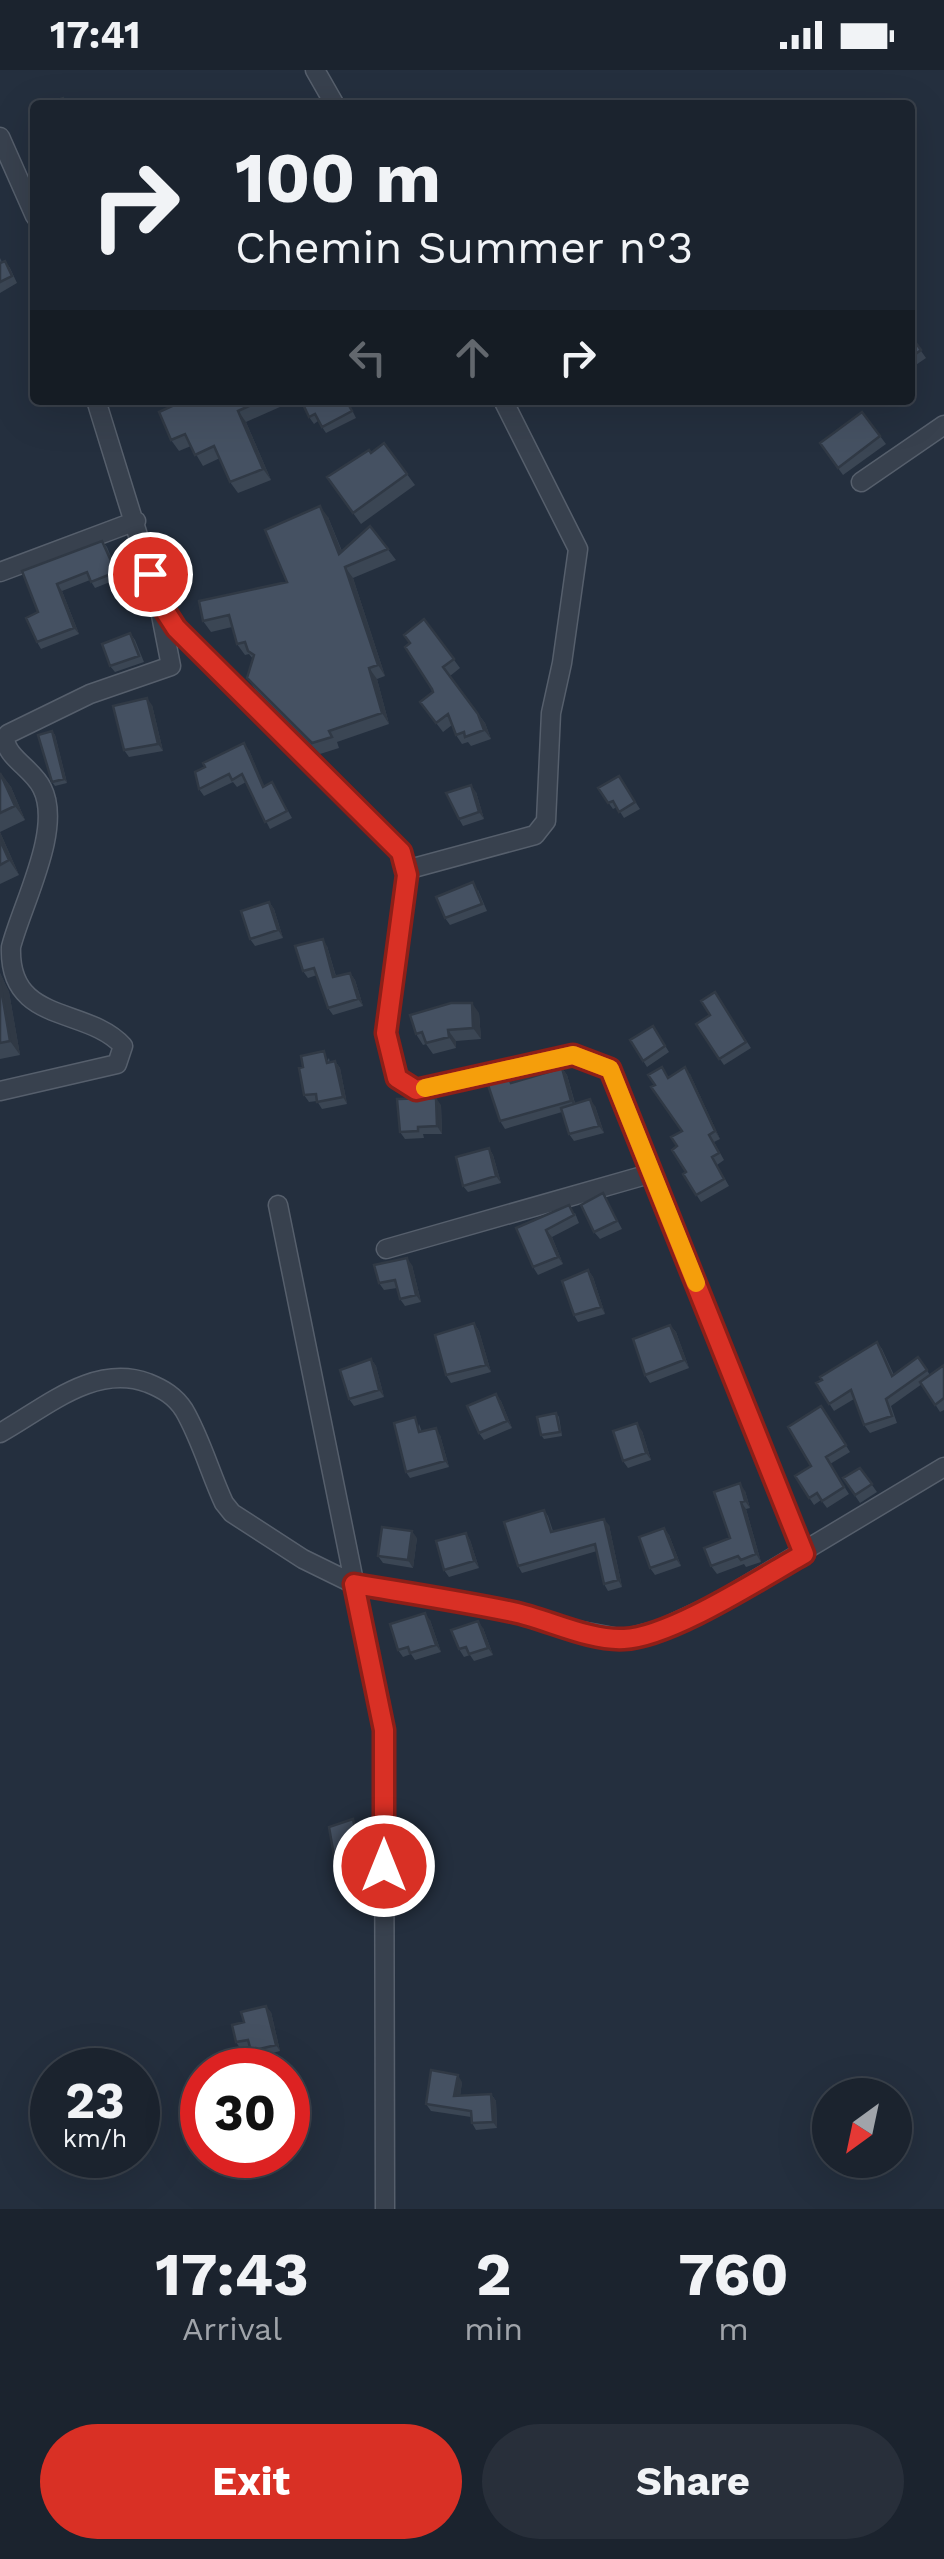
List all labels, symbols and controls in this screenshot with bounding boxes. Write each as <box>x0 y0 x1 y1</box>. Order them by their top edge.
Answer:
text: 17:41 <box>50 13 140 57</box>
text: 100 m <box>235 137 441 219</box>
icon: right <box>70 140 200 270</box>
text: Chemin Summer n°3 <box>235 221 693 274</box>
icon: left <box>340 330 395 385</box>
icon: ahead <box>445 330 500 385</box>
icon: right <box>550 330 605 385</box>
pin <box>108 532 193 617</box>
icon: arrive <box>123 547 178 602</box>
position arrow <box>332 1814 436 1918</box>
speed limit sign: 30 <box>180 2048 310 2178</box>
text: 23 <box>65 2071 125 2130</box>
north arrow <box>812 2078 912 2178</box>
map controls <box>812 2078 912 2178</box>
text: km/h <box>63 2124 127 2153</box>
text: 17:43 <box>155 2239 309 2310</box>
text: 2 <box>476 2239 511 2310</box>
text: 760 <box>678 2239 789 2310</box>
text: Arrival <box>182 2310 282 2348</box>
text: min <box>464 2310 523 2348</box>
text: m <box>718 2310 749 2348</box>
button: Exit <box>40 2424 462 2539</box>
button: Share <box>482 2424 904 2539</box>

